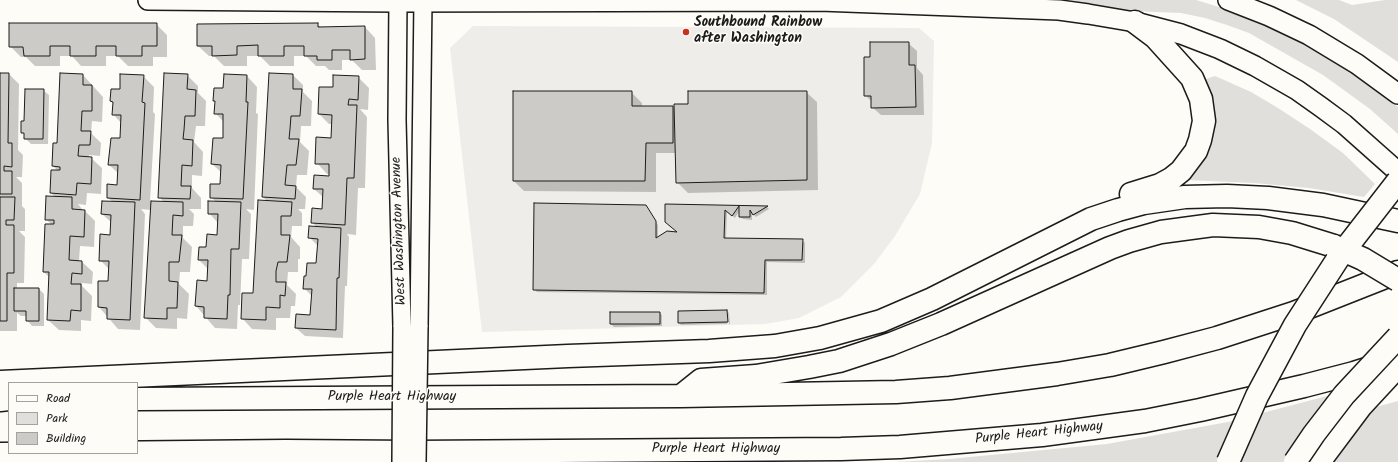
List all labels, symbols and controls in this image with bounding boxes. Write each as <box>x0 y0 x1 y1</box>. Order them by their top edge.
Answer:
place label: Southbound Rainbow after Washington <box>694 16 822 48</box>
marker: Southbound Rainbow after Washington <box>681 27 691 37</box>
street label: West Washington Avenue <box>389 156 411 306</box>
legend <box>8 382 138 454</box>
text: Road <box>46 389 70 408</box>
street label: Purple Heart Highway <box>328 390 456 406</box>
text: Park <box>46 409 68 428</box>
street label: Purple Heart Highway <box>974 419 1104 449</box>
text: Building <box>46 429 86 448</box>
street label: Purple Heart Highway <box>652 442 780 458</box>

